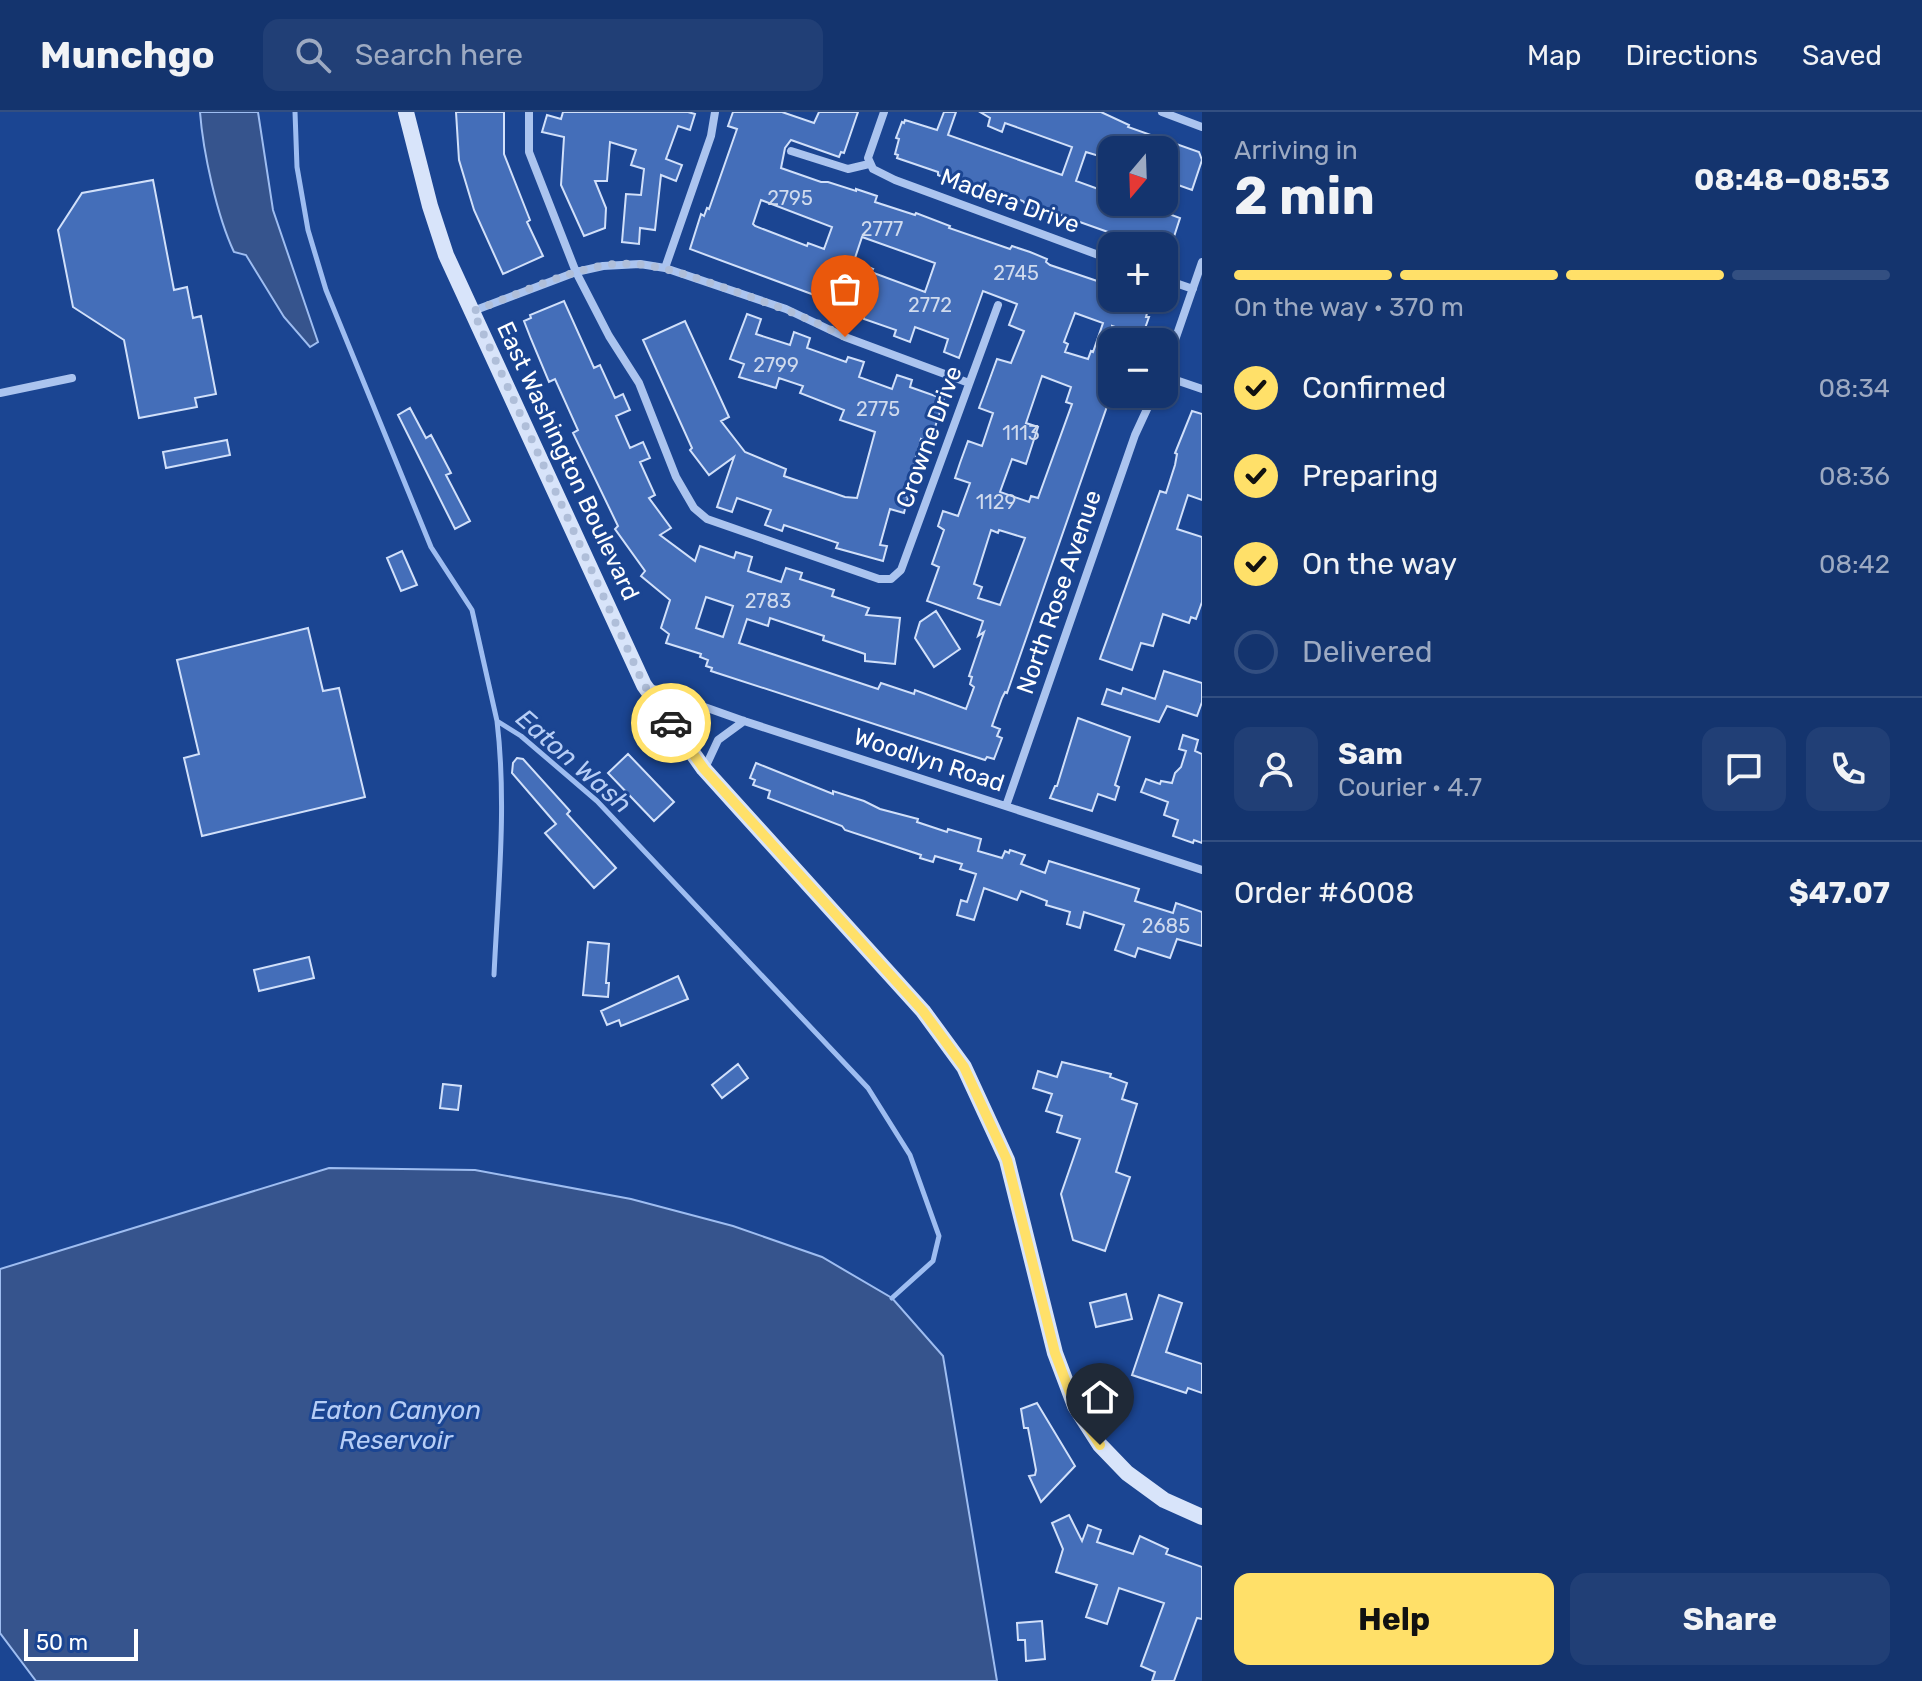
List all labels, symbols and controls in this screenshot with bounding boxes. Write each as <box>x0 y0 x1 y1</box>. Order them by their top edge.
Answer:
search box <box>263 19 823 91</box>
text: Munchgo <box>40 32 215 78</box>
icon: search <box>291 33 335 77</box>
text: Search here <box>355 37 523 73</box>
text: Map <box>1527 39 1581 72</box>
text: Directions <box>1625 39 1758 72</box>
text: Saved <box>1802 39 1882 72</box>
text: Arriving in <box>1234 135 1358 166</box>
north arrow <box>1098 136 1178 216</box>
map controls <box>1098 136 1178 408</box>
text: 08:48–08:53 <box>1694 162 1890 198</box>
street label: Madera Drive <box>937 163 1083 239</box>
text: 2 min <box>1234 165 1375 227</box>
house number: 2795 <box>767 186 813 210</box>
house number: 2777 <box>861 217 903 241</box>
button: + <box>1098 232 1178 312</box>
pin <box>811 255 879 337</box>
house number: 2745 <box>993 261 1039 285</box>
icon: bag <box>823 267 867 311</box>
text: On the way · 370 m <box>1234 292 1464 323</box>
house number: 2772 <box>908 293 952 317</box>
street label: East Washington Boulevard <box>491 317 645 605</box>
button: − <box>1098 328 1178 408</box>
house number: 2799 <box>753 353 799 377</box>
street label: Crowne Drive <box>890 362 968 512</box>
icon: check <box>1234 366 1278 410</box>
text: Confirmed <box>1302 370 1446 406</box>
text: 08:34 <box>1819 373 1890 404</box>
house number: 2775 <box>856 397 900 421</box>
house number: 1113 <box>1002 421 1040 445</box>
icon: check <box>1234 454 1278 498</box>
text: Preparing <box>1302 458 1438 494</box>
text: 08:36 <box>1819 461 1890 492</box>
street label: North Rose Avenue <box>1011 486 1107 698</box>
house number: 1129 <box>976 490 1016 514</box>
icon: check <box>1234 542 1278 586</box>
text: On the way <box>1302 546 1457 582</box>
text: 08:42 <box>1819 549 1890 580</box>
house number: 2783 <box>745 589 791 613</box>
text: Delivered <box>1302 634 1433 670</box>
courier <box>631 683 711 763</box>
icon: car <box>649 701 693 745</box>
water label: Eaton Wash <box>510 703 638 820</box>
street label: Woodlyn Road <box>850 722 1008 798</box>
button: person <box>1234 727 1318 811</box>
button: chat <box>1702 727 1786 811</box>
button: phone <box>1806 727 1890 811</box>
text: Sam <box>1338 736 1403 772</box>
text: Courier · 4.7 <box>1338 772 1482 803</box>
text: Order #6008 <box>1234 875 1414 911</box>
text: $47.07 <box>1789 875 1890 911</box>
house number: 2685 <box>1142 914 1190 938</box>
pin <box>1066 1363 1134 1445</box>
icon: home <box>1078 1375 1122 1419</box>
water label: Eaton Canyon Reservoir <box>311 1395 481 1456</box>
button: Help <box>1234 1573 1554 1665</box>
button: Share <box>1570 1573 1890 1665</box>
scale bar <box>24 1625 138 1661</box>
text: 50 m <box>36 1629 88 1656</box>

